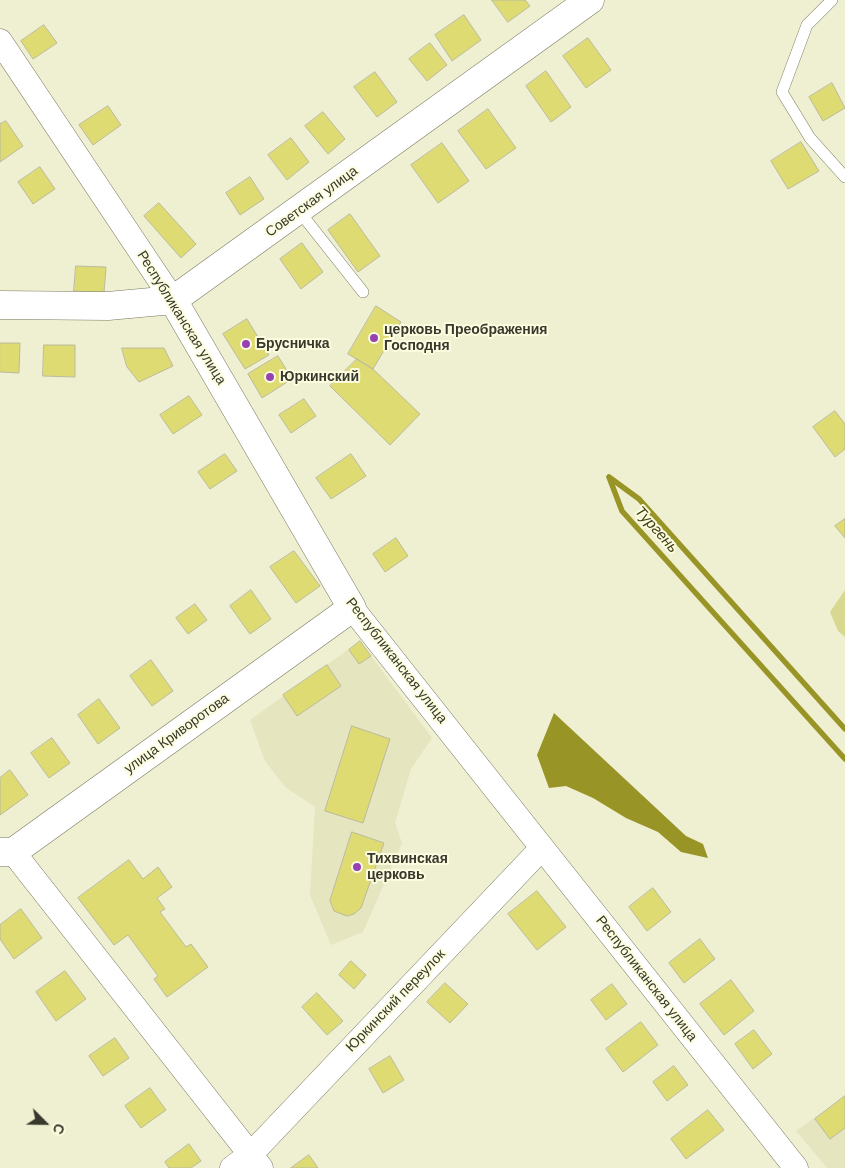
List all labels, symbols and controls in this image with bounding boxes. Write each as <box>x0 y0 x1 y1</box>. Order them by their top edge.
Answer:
street label: Советская улица <box>263 163 361 241</box>
street label: Республиканская улица <box>133 248 229 388</box>
place label: церковь Преображения Господня <box>384 322 548 354</box>
marker: церковь Преображения Господня <box>368 332 380 344</box>
place label: Брусничка <box>256 336 330 352</box>
marker: Брусничка <box>240 338 252 350</box>
place label: Юркинский <box>280 369 359 385</box>
marker: Юркинский <box>264 371 276 383</box>
water label: Тургень <box>631 503 681 557</box>
street label: Республиканская улица <box>342 595 450 727</box>
street label: улица Криворотова <box>121 690 233 778</box>
place label: Тихвинская церковь <box>367 851 448 884</box>
marker: Тихвинская церковь <box>351 861 363 873</box>
street label: Республиканская улица <box>592 913 700 1045</box>
street label: Юркинский переулок <box>343 946 449 1056</box>
north arrow <box>20 1098 70 1148</box>
text: С <box>49 1121 69 1137</box>

